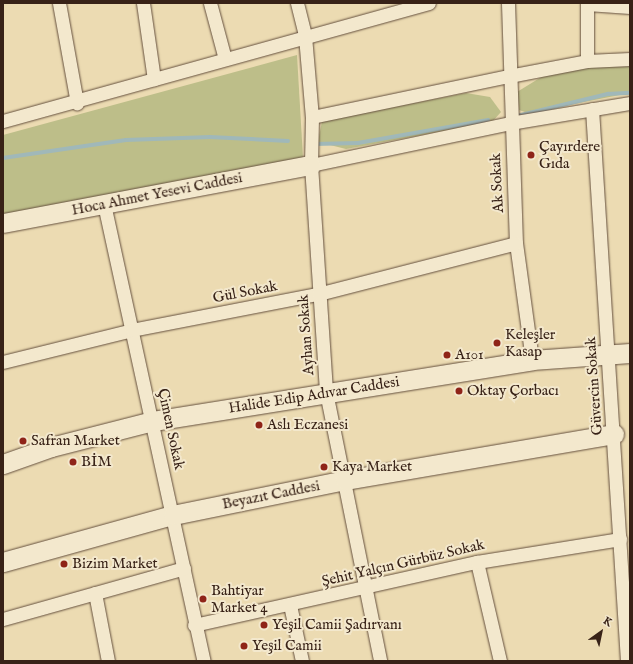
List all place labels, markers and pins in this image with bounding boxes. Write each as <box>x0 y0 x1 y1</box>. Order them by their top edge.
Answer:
place label: Çayırdere Gıda <box>539 137 600 172</box>
marker: Çayırdere Gıda <box>526 150 536 160</box>
place label: Keleşler Kasap <box>505 325 555 360</box>
marker: Keleşler Kasap <box>492 338 502 348</box>
place label: A101 <box>455 346 484 364</box>
marker: A101 <box>442 350 452 360</box>
place label: Oktay Çorbacı <box>467 382 559 400</box>
marker: Oktay Çorbacı <box>454 386 464 396</box>
place label: Aslı Eczanesi <box>267 416 348 434</box>
marker: Aslı Eczanesi <box>254 420 264 430</box>
place label: Safran Market <box>31 432 120 450</box>
marker: Safran Market <box>18 436 28 446</box>
place label: BİM <box>81 453 111 471</box>
marker: BİM <box>68 457 78 467</box>
place label: Kaya Market <box>332 458 412 476</box>
marker: Kaya Market <box>319 462 329 472</box>
place label: Bizim Market <box>72 555 158 573</box>
marker: Bizim Market <box>59 559 69 569</box>
place label: Bahtiyar Market 4 <box>211 581 268 616</box>
marker: Bahtiyar Market 4 <box>198 594 208 604</box>
place label: Yeşil Camii Şadırvanı <box>272 616 402 634</box>
marker: Yeşil Camii Şadırvanı <box>259 620 269 630</box>
place label: Yeşil Camii <box>252 637 322 655</box>
marker: Yeşil Camii <box>239 641 249 651</box>

